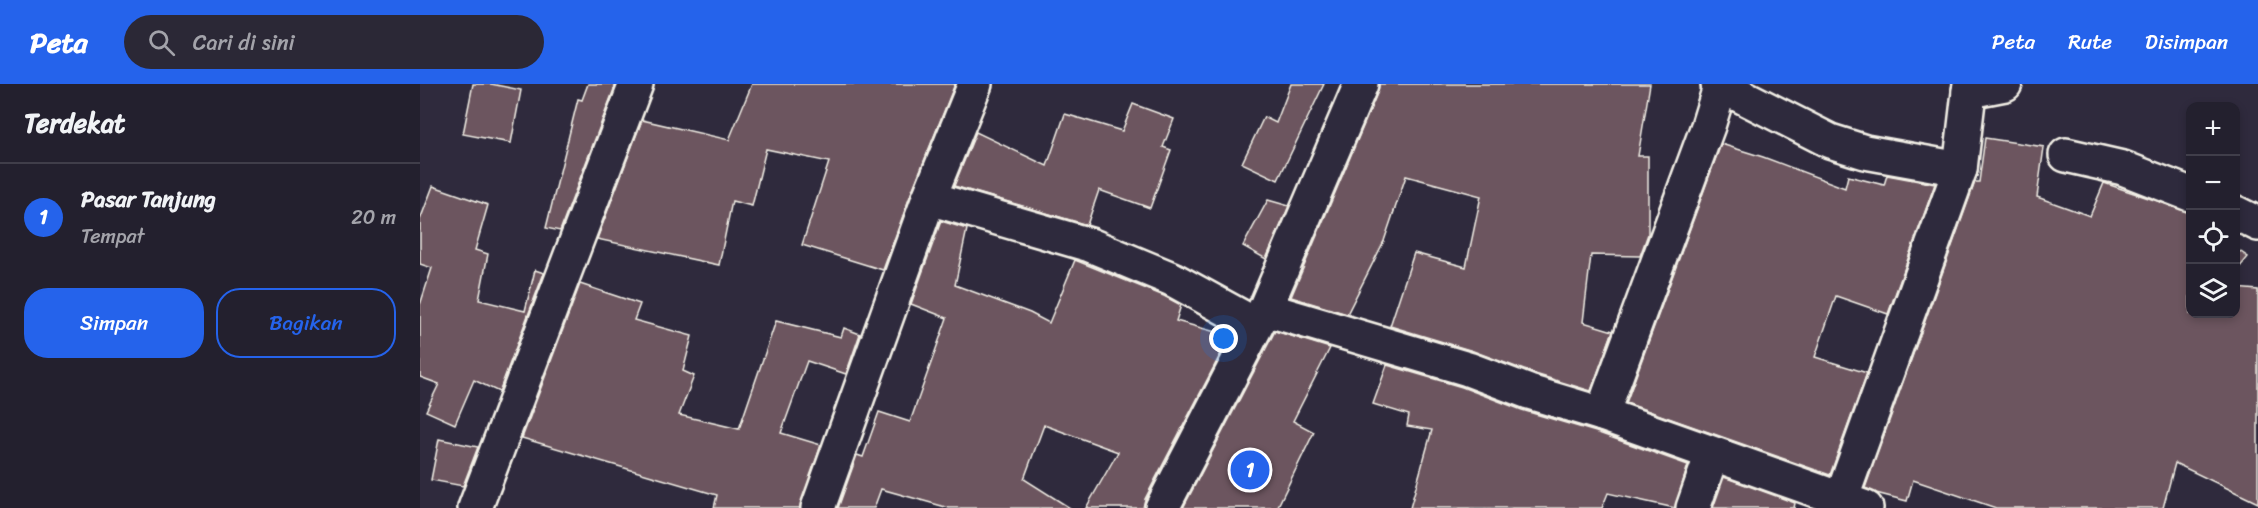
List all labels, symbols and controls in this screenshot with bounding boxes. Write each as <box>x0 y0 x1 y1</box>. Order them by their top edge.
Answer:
search box <box>124 15 544 69</box>
text: Peta <box>30 18 88 67</box>
text: Cari di sini <box>193 23 295 62</box>
text: Peta <box>1992 23 2035 61</box>
text: Rute <box>2068 23 2112 61</box>
text: Disimpan <box>2145 23 2228 61</box>
icon: search <box>145 26 178 59</box>
text: Terdekat <box>24 100 125 146</box>
map controls <box>2186 102 2240 318</box>
button: + <box>2186 102 2240 156</box>
button: − <box>2186 156 2240 210</box>
text: Pasar Tanjung <box>81 180 216 219</box>
text: 1 <box>39 200 48 235</box>
text: 20 m <box>351 200 396 235</box>
button: locate <box>2186 210 2240 264</box>
text: Tempat <box>81 219 145 254</box>
button: layers <box>2186 264 2240 318</box>
button: Simpan <box>24 288 204 358</box>
button: Bagikan <box>216 288 396 358</box>
your location <box>1209 324 1238 353</box>
pin: 1 <box>1230 448 1270 492</box>

